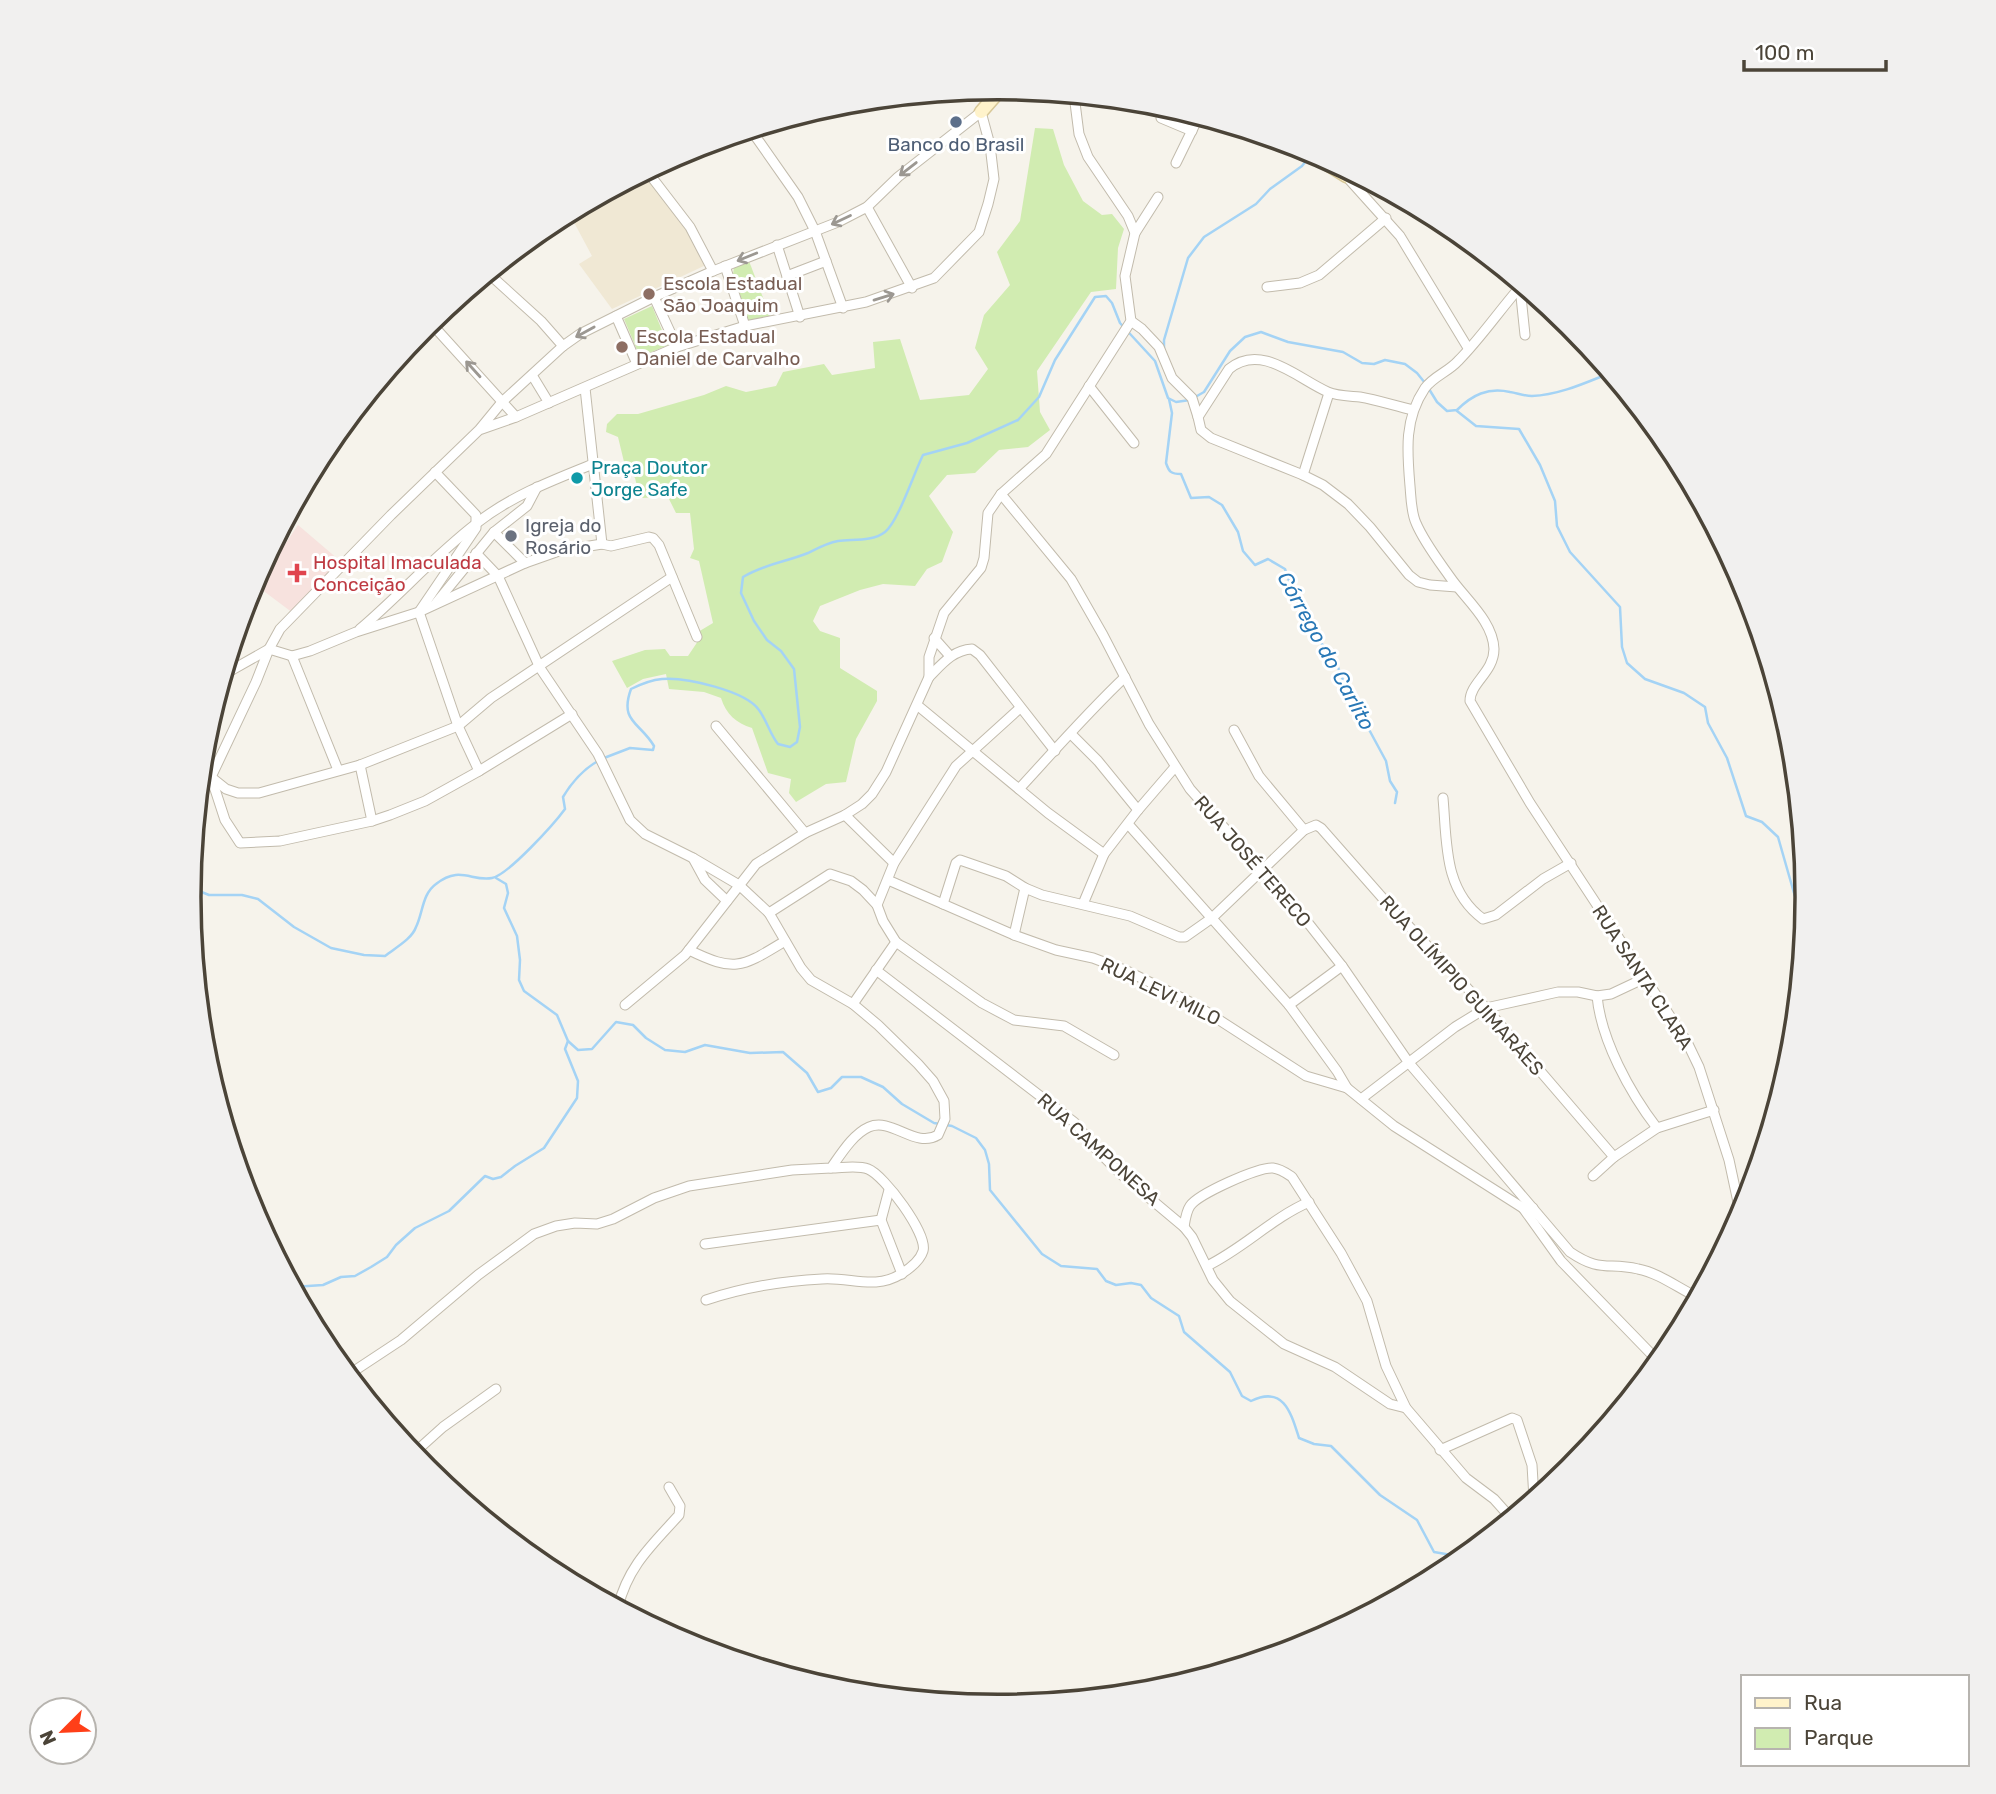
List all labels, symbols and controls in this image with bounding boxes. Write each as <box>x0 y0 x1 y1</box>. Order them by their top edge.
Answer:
scale bar <box>1744 28 1886 72</box>
text: 100 m <box>1755 40 1814 65</box>
marker: Banco do Brasil <box>948 114 964 130</box>
place label: Banco do Brasil <box>888 133 1024 156</box>
one-way arrow <box>899 162 917 177</box>
one-way arrow <box>831 214 852 227</box>
one-way arrow <box>737 251 759 264</box>
place label: Escola Estadual São Joaquim <box>663 272 802 317</box>
marker: Escola Estadual São Joaquim <box>641 286 657 302</box>
one-way arrow <box>873 289 895 302</box>
one-way arrow <box>576 325 596 339</box>
place label: Escola Estadual Daniel de Carvalho <box>636 325 800 370</box>
marker: Escola Estadual Daniel de Carvalho <box>614 339 630 355</box>
one-way arrow <box>465 360 481 378</box>
place label: Praça Doutor Jorge Safe <box>591 456 708 501</box>
marker: Praça Doutor Jorge Safe <box>569 470 585 486</box>
place label: Igreja do Rosário <box>525 514 601 559</box>
marker: Igreja do Rosário <box>503 528 519 544</box>
place label: Hospital Imaculada Conceição <box>313 551 482 596</box>
marker: Hospital Imaculada Conceição <box>287 563 307 583</box>
water label: Córrego do Carlito <box>1272 567 1380 735</box>
street label: RUA JOSÉ TERECO <box>1189 791 1316 932</box>
street label: RUA OLÍMIPIO GUIMARÃES <box>1375 891 1548 1080</box>
street label: RUA SANTA CLARA <box>1587 901 1698 1054</box>
street label: RUA LEVI MILO <box>1097 953 1224 1030</box>
street label: RUA CAMPONESA <box>1033 1088 1165 1211</box>
legend <box>1741 1675 1968 1766</box>
text: Rua <box>1804 1690 1842 1715</box>
north arrow <box>28 1696 98 1766</box>
text: Parque <box>1804 1725 1874 1750</box>
text: N <box>35 1727 61 1749</box>

